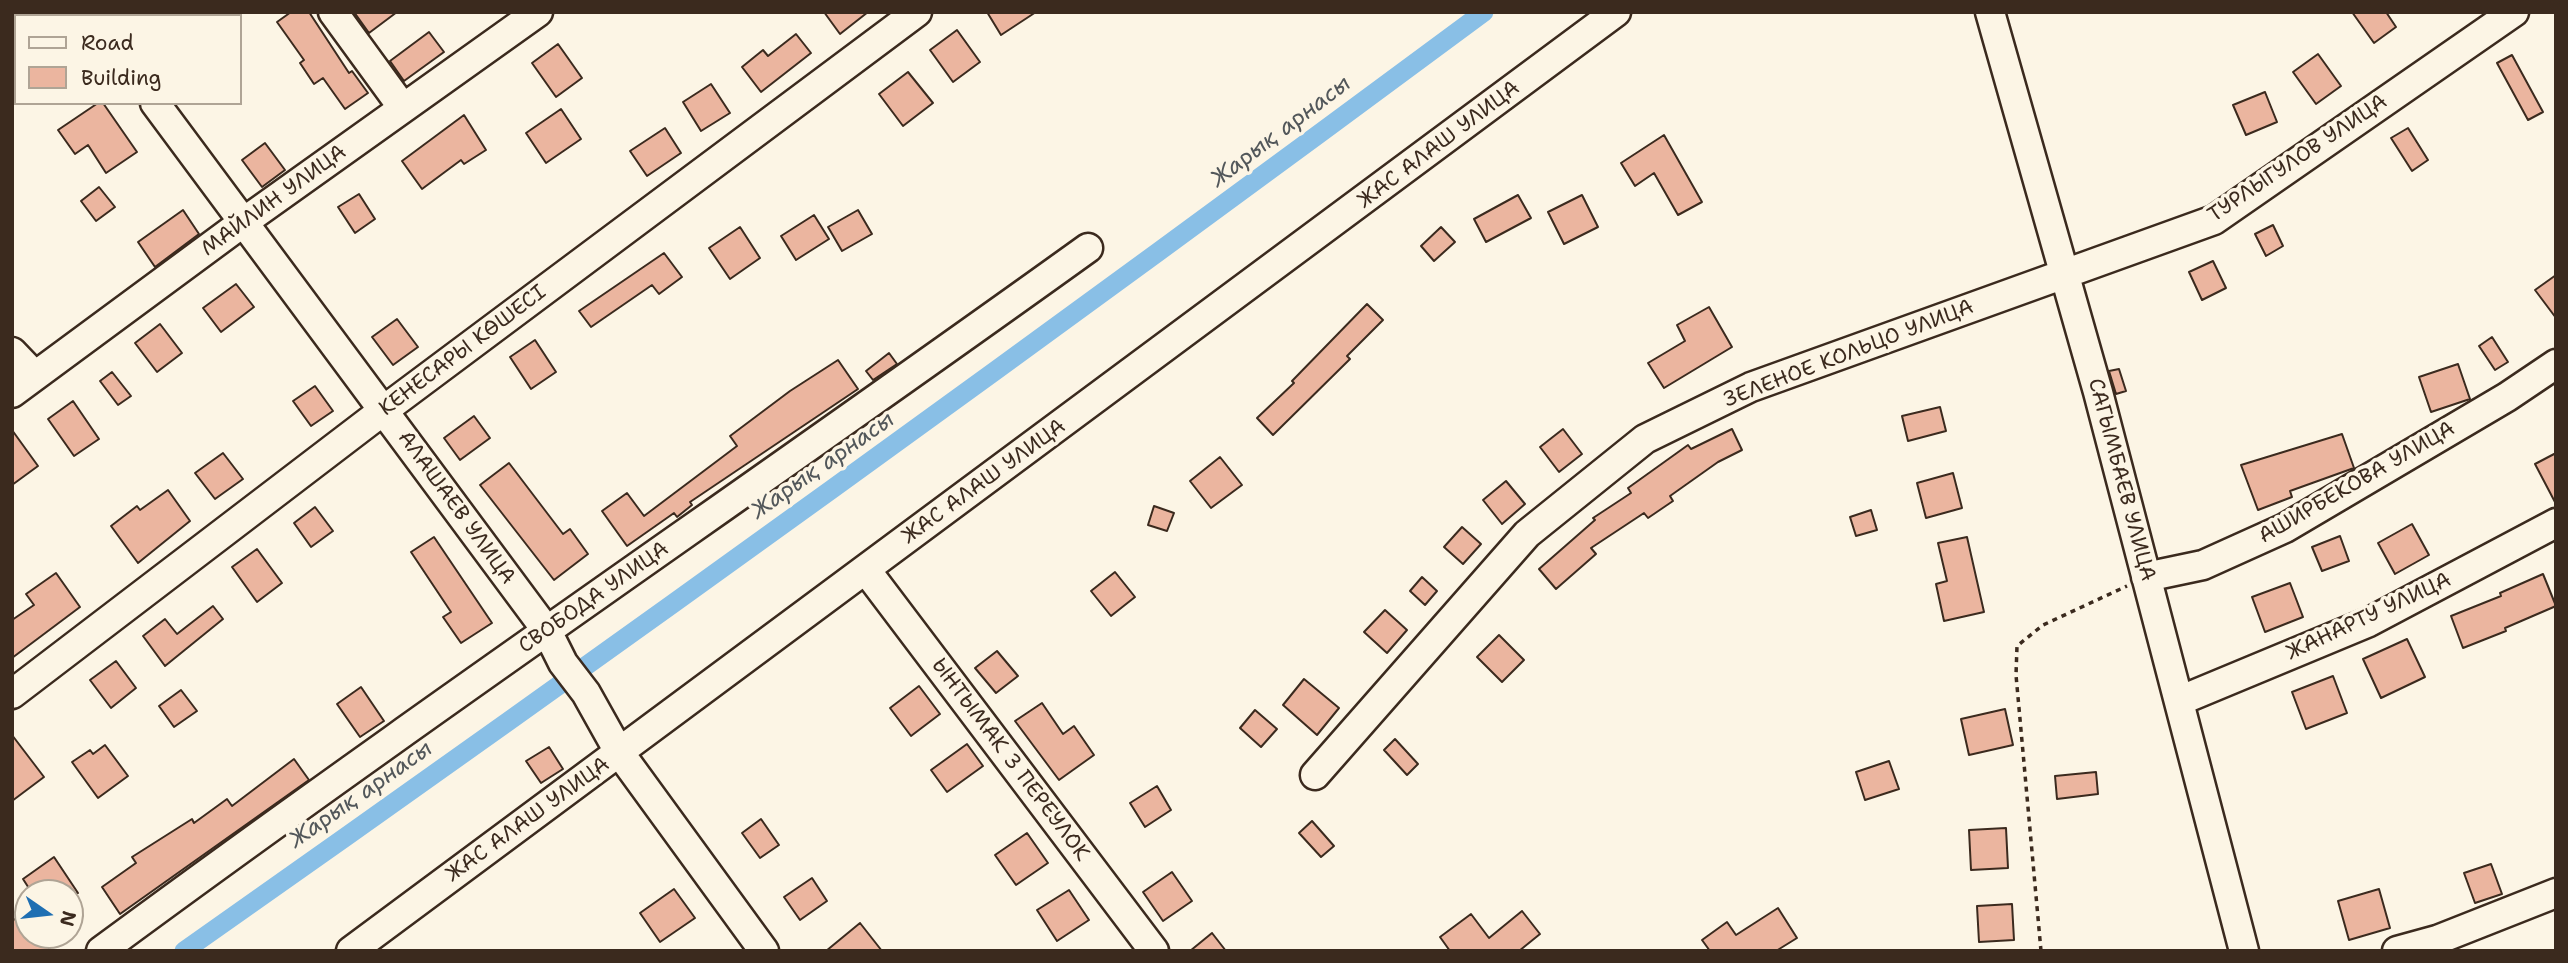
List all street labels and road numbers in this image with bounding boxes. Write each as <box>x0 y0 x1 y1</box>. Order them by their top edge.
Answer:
street label: ЖАС АЛАШ УЛИЦА <box>1353 76 1525 214</box>
street label: ТУРЛЫГУЛОВ УЛИЦА <box>2204 90 2392 228</box>
street label: МАЙЛИН УЛИЦА <box>197 140 351 262</box>
street label: КЕНЕСАРЫ КӨШЕСІ <box>375 280 551 422</box>
street label: ЗЕЛЕНОЕ КОЛЬЦО УЛИЦА <box>1721 295 1977 413</box>
street label: САГЫМБАЕВ УЛИЦА <box>2082 376 2160 584</box>
street label: ЖАС АЛАШ УЛИЦА <box>897 414 1071 550</box>
street label: АШИРБЕКОВА УЛИЦА <box>2254 417 2460 549</box>
street label: АЛАШАЕВ УЛИЦА <box>392 426 520 590</box>
street label: СВОБОДА УЛИЦА <box>514 537 674 659</box>
street label: ЖАНАРТУ УЛИЦА <box>2283 568 2455 666</box>
street label: ЫНТЫМАК 3 ПЕРЕУЛОК <box>926 654 1094 866</box>
street label: ЖАС АЛАШ УЛИЦА <box>441 752 615 888</box>

